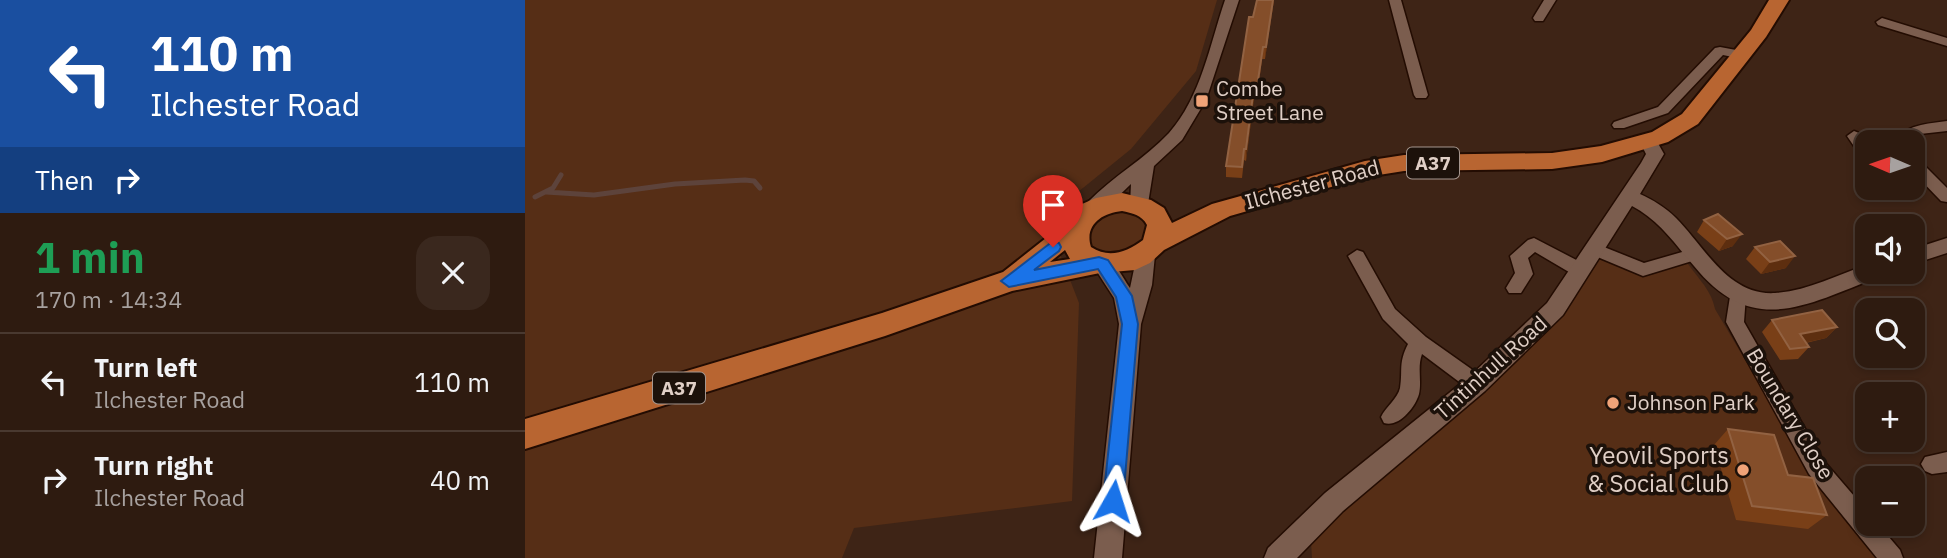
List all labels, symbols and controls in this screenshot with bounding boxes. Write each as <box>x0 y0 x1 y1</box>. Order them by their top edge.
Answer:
text: 110 m <box>150 21 294 84</box>
icon: left <box>35 28 126 119</box>
place label: Combe Street Lane <box>1216 74 1324 126</box>
text: Ilchester Road <box>150 83 360 125</box>
marker: Combe Street Lane <box>1194 93 1210 109</box>
north arrow <box>1855 130 1925 200</box>
map controls <box>1855 130 1925 536</box>
road number: A37 <box>1407 148 1459 178</box>
street label: Ilchester Road <box>1241 153 1382 215</box>
icon: right <box>108 161 146 199</box>
text: Then <box>35 163 94 197</box>
pin <box>1023 175 1083 247</box>
icon: arrive <box>1034 186 1072 224</box>
button: sound <box>1855 214 1925 284</box>
text: 1 min <box>35 230 145 285</box>
button: close <box>416 236 490 310</box>
text: 170 m · 14:34 <box>35 284 182 314</box>
button: search <box>1855 298 1925 368</box>
street label: Tintinhull Road <box>1428 309 1553 425</box>
street label: Boundary Close <box>1741 343 1841 484</box>
text: Turn left <box>94 350 197 384</box>
icon: left <box>35 363 73 401</box>
text: 110 m <box>414 365 490 399</box>
road number: A37 <box>653 372 705 404</box>
button: + <box>1855 382 1925 452</box>
text: Ilchester Road <box>94 384 245 414</box>
place label: Johnson Park <box>1627 388 1755 416</box>
marker: Johnson Park <box>1605 395 1621 411</box>
place label: Yeovil Sports & Social Club <box>1587 439 1729 499</box>
text: Turn right <box>94 448 213 482</box>
icon: right <box>35 461 73 499</box>
marker: Yeovil Sports & Social Club <box>1735 462 1751 478</box>
text: 40 m <box>430 463 490 497</box>
position arrow <box>1076 464 1150 538</box>
button: − <box>1855 466 1925 536</box>
text: Ilchester Road <box>94 482 245 512</box>

